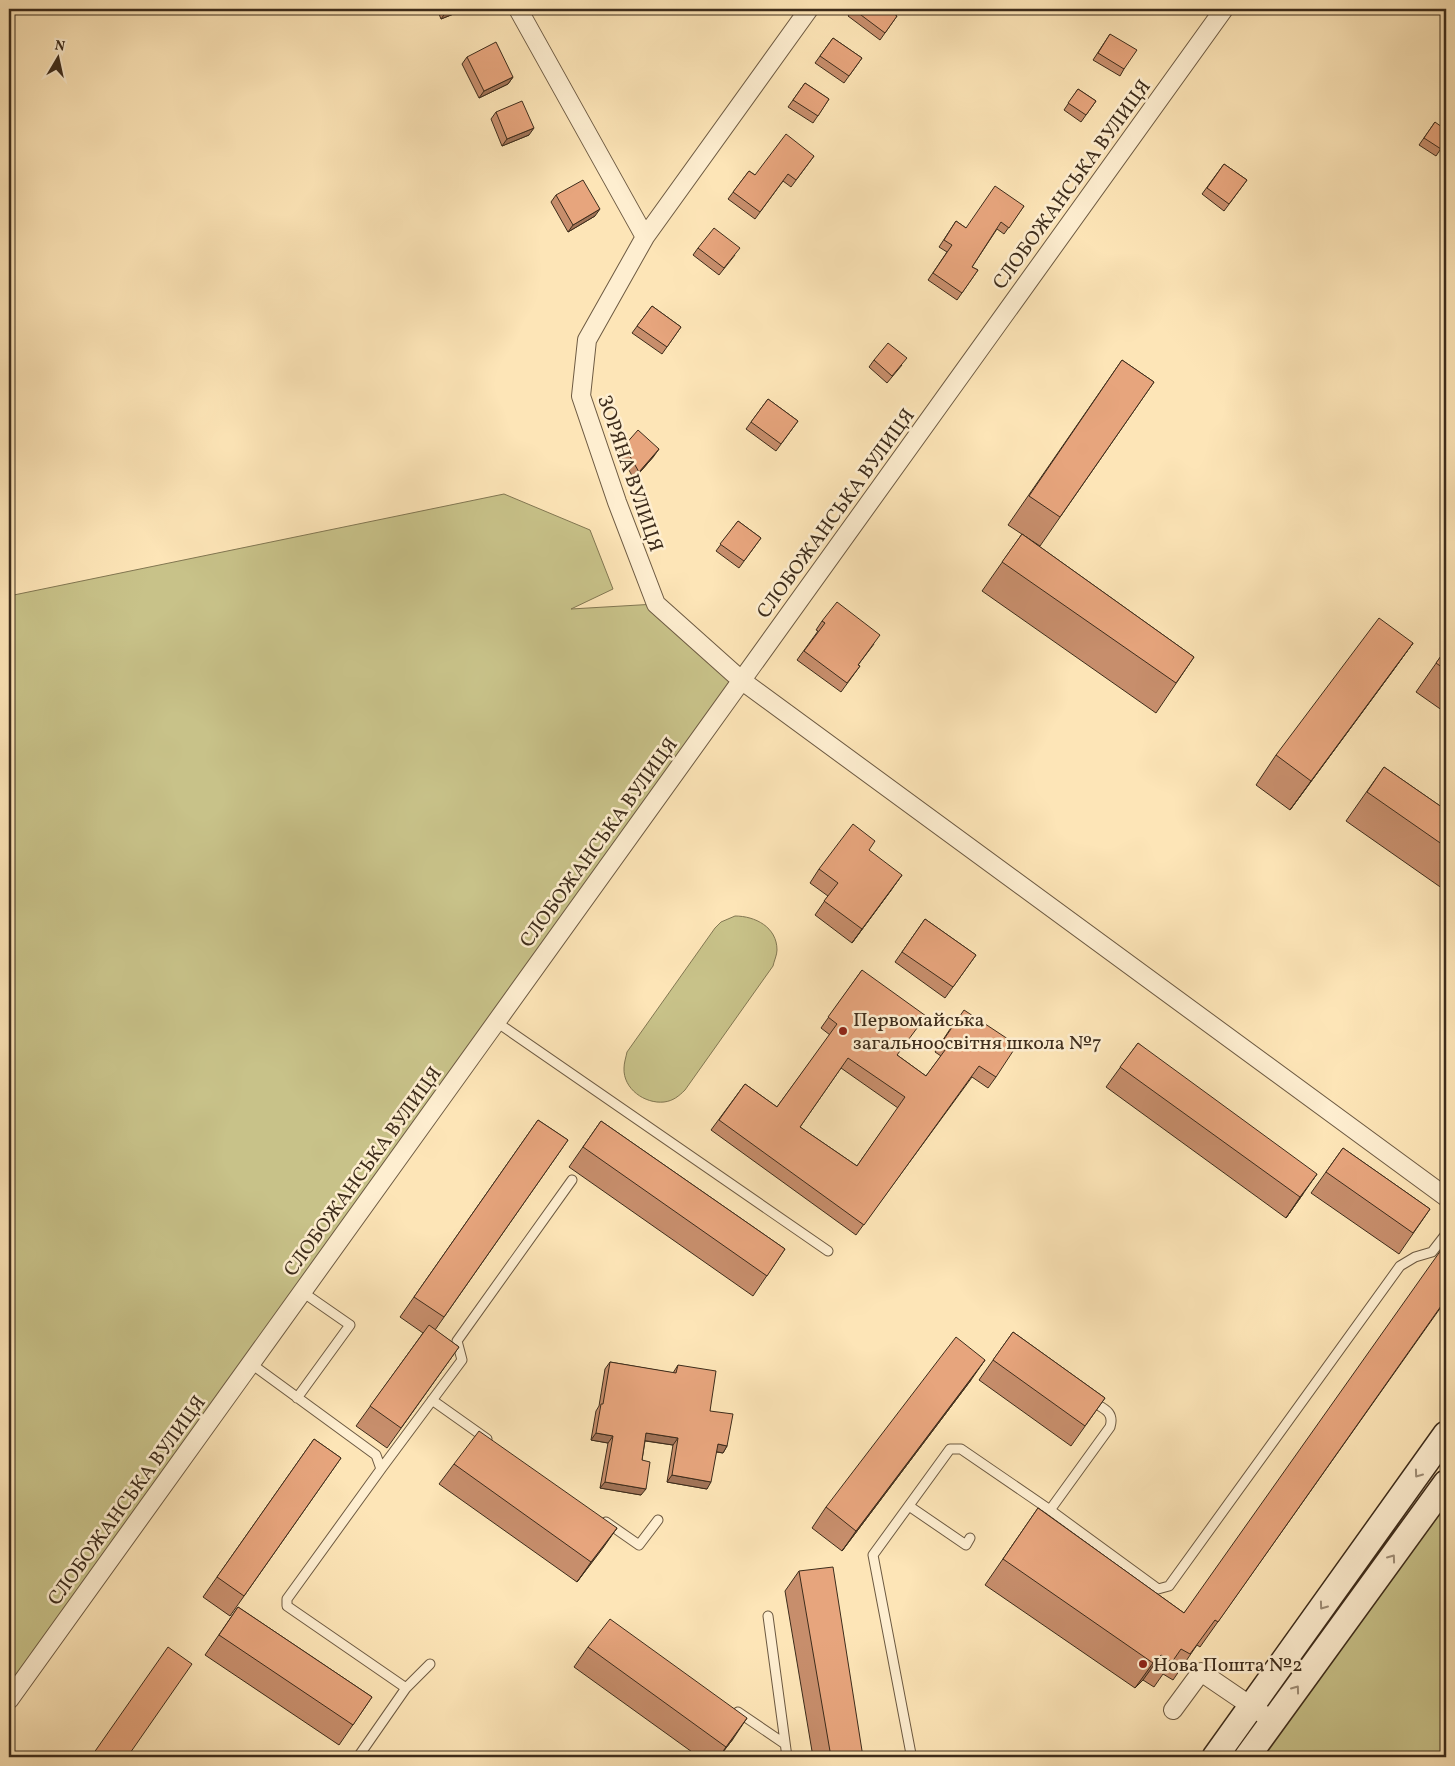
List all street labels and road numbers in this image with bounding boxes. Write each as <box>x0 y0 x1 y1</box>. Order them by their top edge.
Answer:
street label: СЛОБОЖАНСЬКА ВУЛИЦЯ <box>987 74 1158 296</box>
street label: ЗОРЯНА ВУЛИЦЯ <box>589 392 669 556</box>
street label: СЛОБОЖАНСЬКА ВУЛИЦЯ <box>751 403 922 625</box>
street label: СЛОБОЖАНСЬКА ВУЛИЦЯ <box>514 732 685 954</box>
street label: СЛОБОЖАНСЬКА ВУЛИЦЯ <box>278 1061 449 1283</box>
street label: СЛОБОЖАНСЬКА ВУЛИЦЯ <box>42 1390 213 1612</box>

